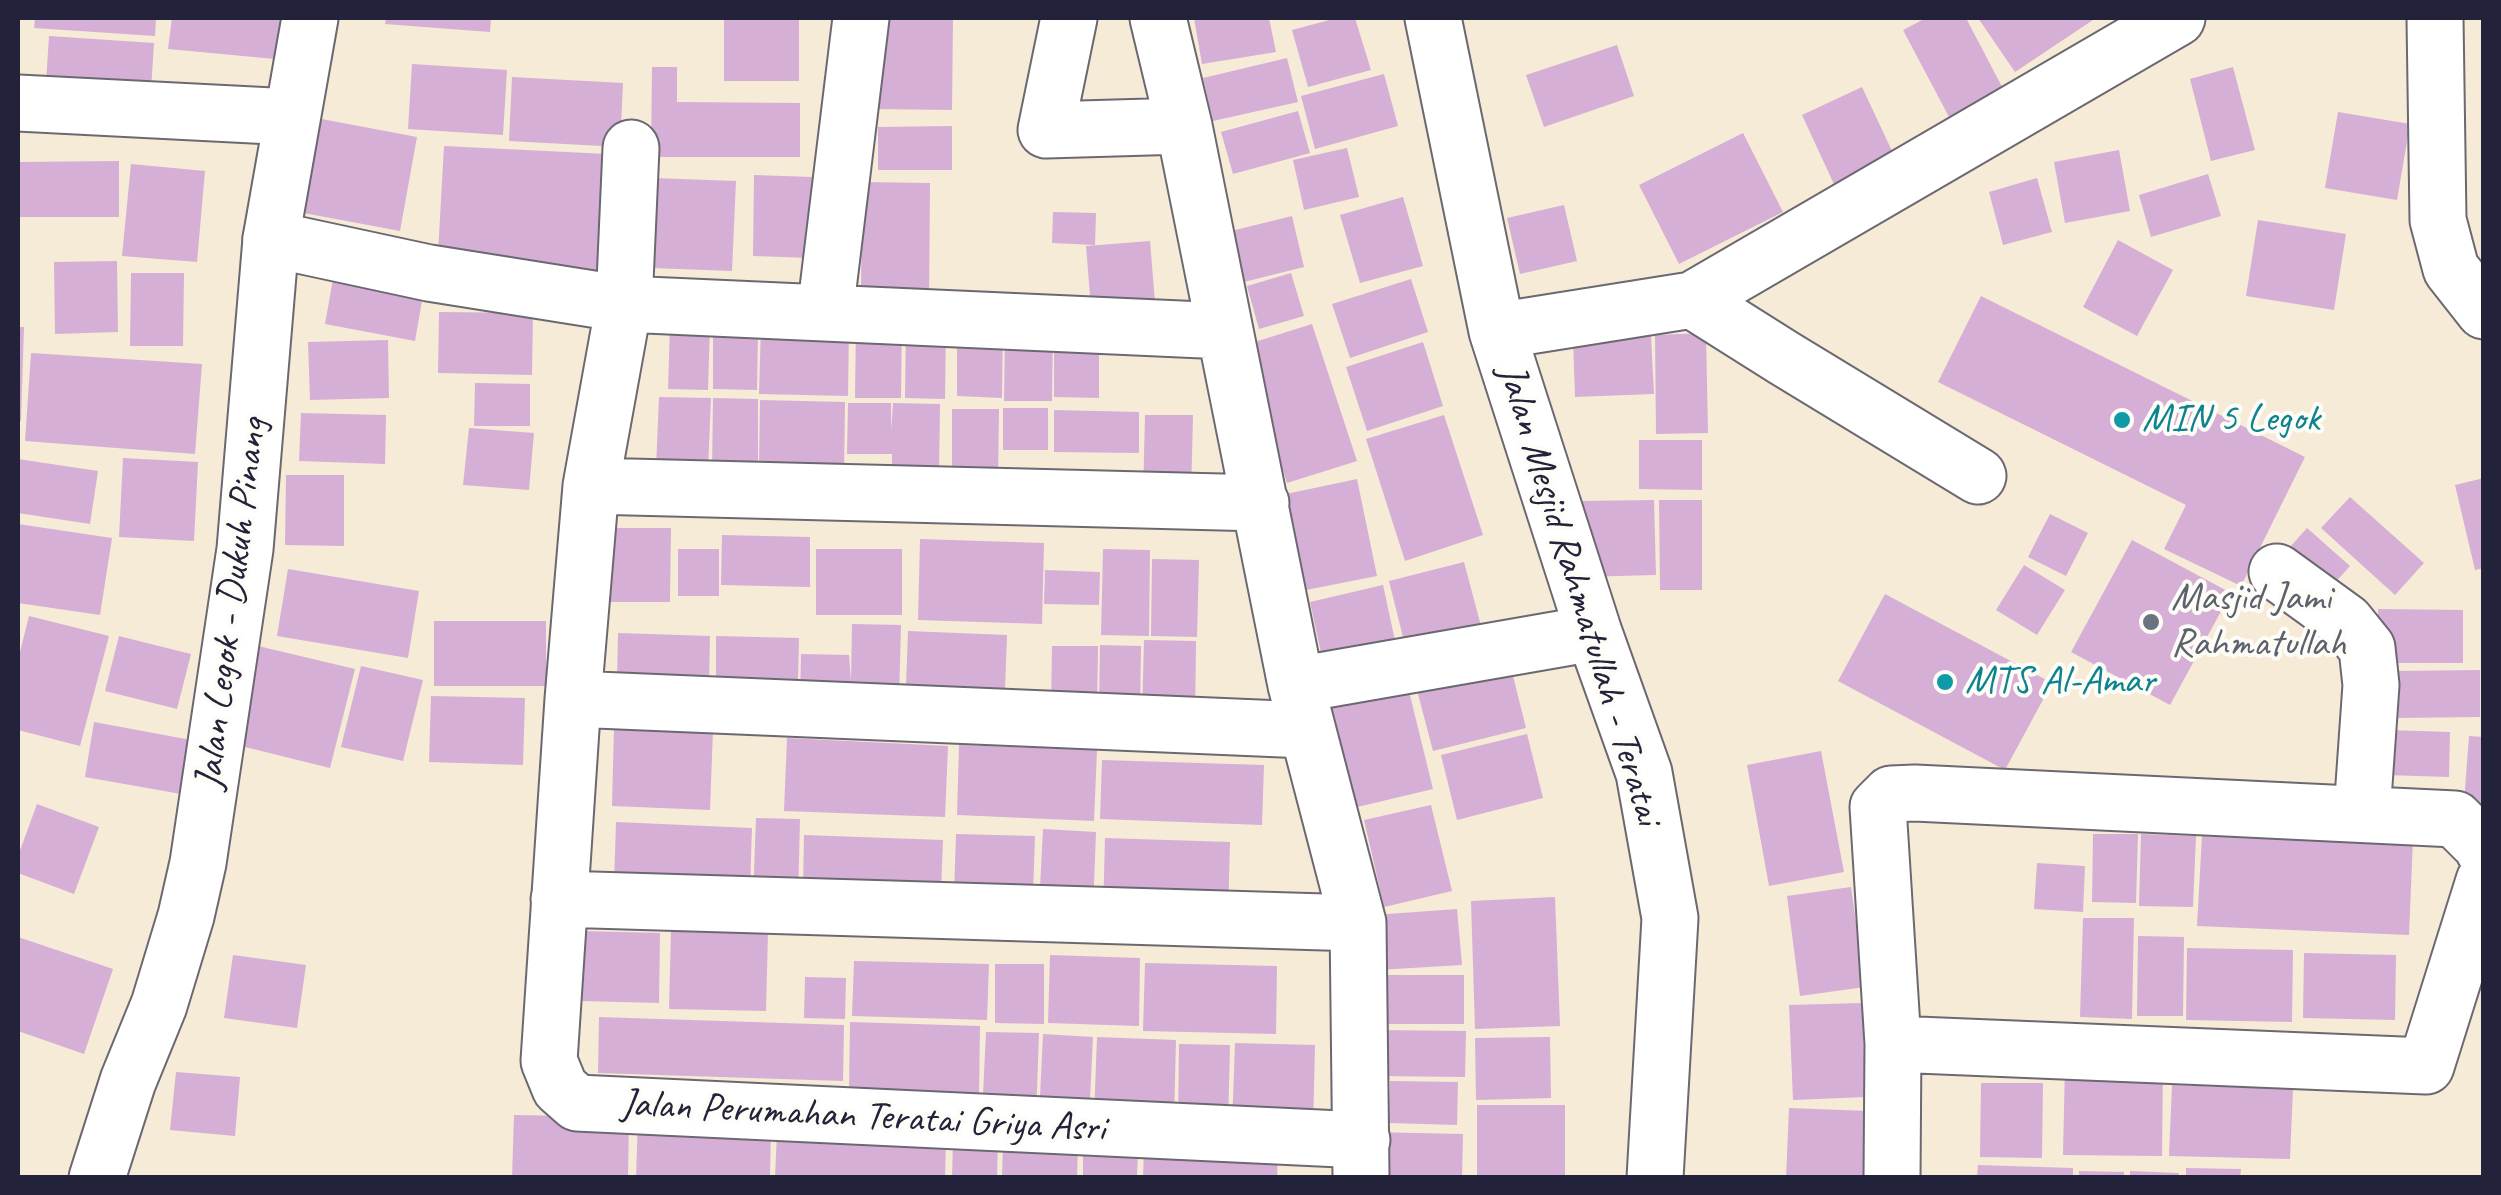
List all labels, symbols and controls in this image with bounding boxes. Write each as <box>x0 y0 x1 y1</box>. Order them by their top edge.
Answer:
street label: Jalan Mesjid Rahmatullah - Teratai <box>1486 359 1672 831</box>
place label: MIN 5 Legok <box>2142 396 2320 444</box>
marker: MIN 5 Legok <box>2111 409 2133 431</box>
street label: Jalan Legok - Dukuh Pinang <box>185 416 279 792</box>
place label: Masjid Jami Rahmatullah <box>2171 575 2346 669</box>
marker: Masjid Jami Rahmatullah <box>2140 611 2162 633</box>
place label: MTS Al-Amar <box>1965 658 2155 706</box>
marker: MTS Al-Amar <box>1934 671 1956 693</box>
street label: Jalan Perumahan Teratai Griya Asri <box>620 1080 1106 1154</box>

